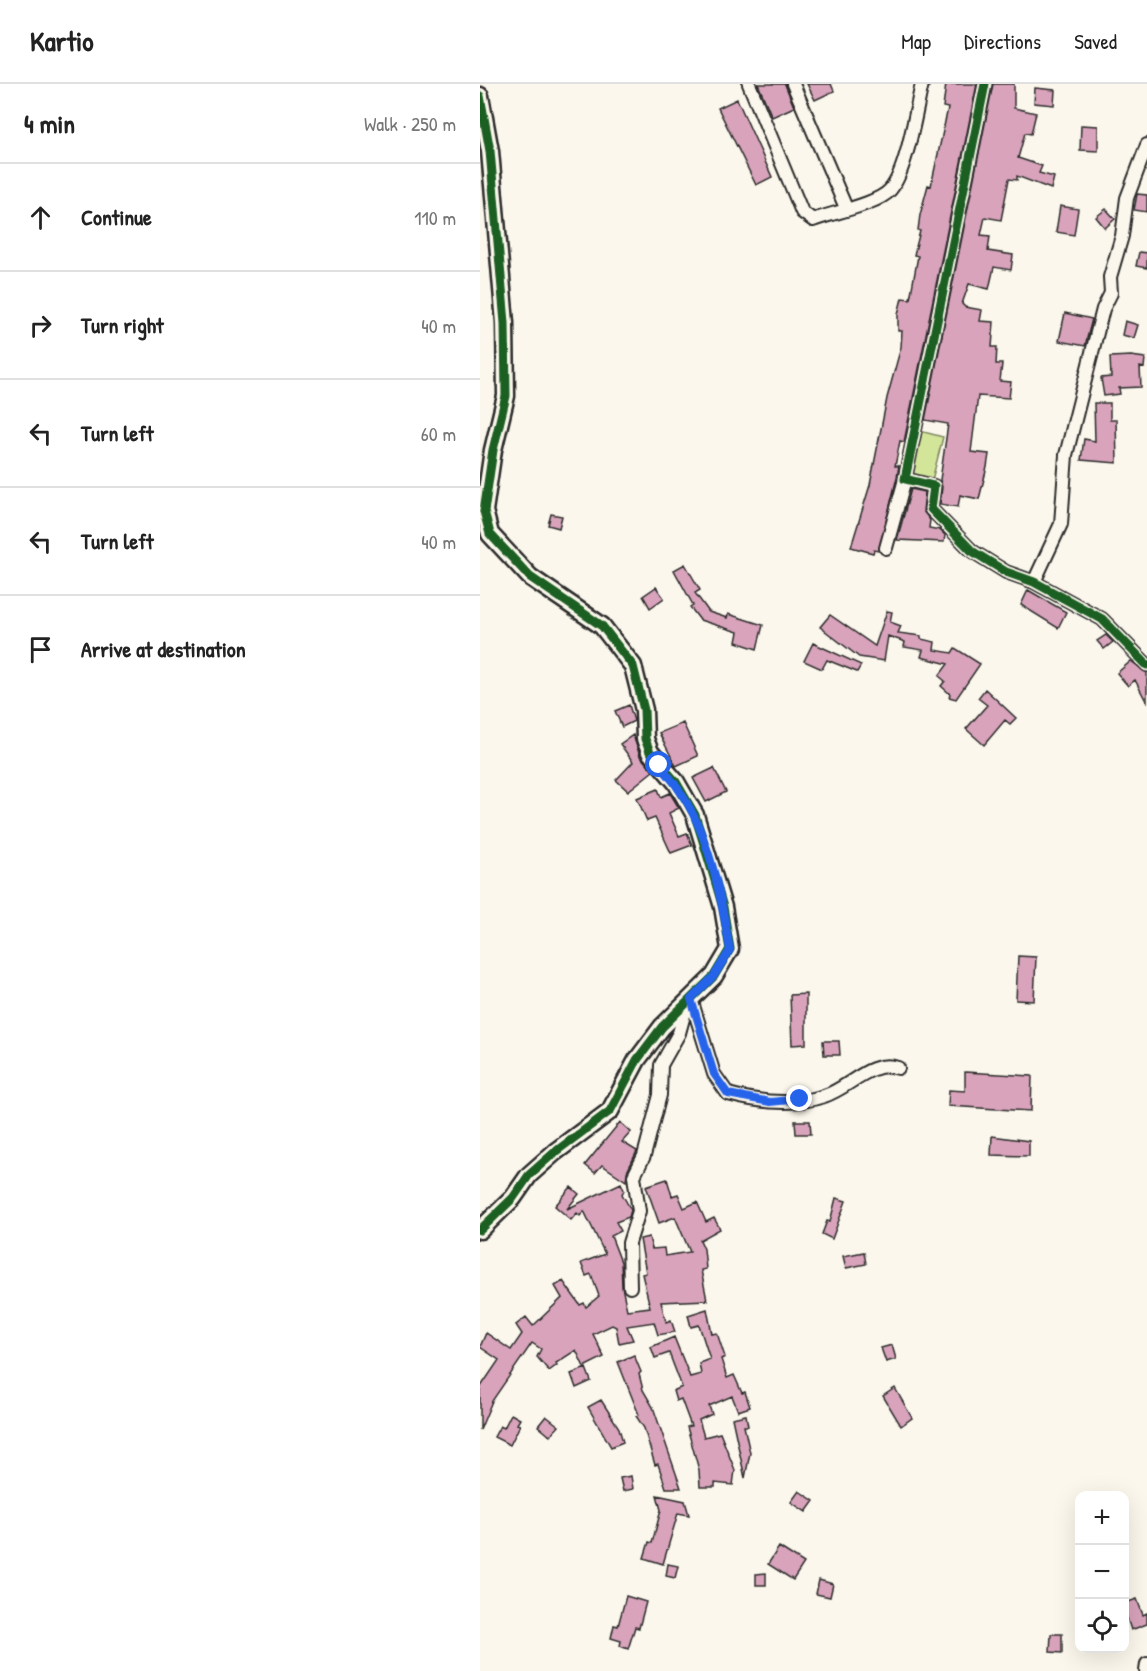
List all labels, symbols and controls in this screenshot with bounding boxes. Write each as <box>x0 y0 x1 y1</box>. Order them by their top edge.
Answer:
text: Kartio <box>30 22 94 60</box>
text: Map <box>901 27 931 56</box>
text: Directions <box>964 27 1041 56</box>
text: Saved <box>1074 27 1117 56</box>
text: 4 min <box>24 106 75 141</box>
text: Walk · 250 m <box>364 110 456 137</box>
icon: ahead <box>24 201 57 234</box>
text: Continue <box>81 202 152 232</box>
text: 110 m <box>414 204 456 231</box>
icon: right <box>24 309 57 342</box>
text: Turn right <box>81 310 164 340</box>
text: 40 m <box>421 312 456 339</box>
icon: left <box>24 417 57 450</box>
text: Turn left <box>81 418 154 448</box>
text: 60 m <box>421 420 456 447</box>
icon: left <box>24 525 57 558</box>
text: Turn left <box>81 526 154 556</box>
text: 40 m <box>421 528 456 555</box>
icon: arrive <box>24 633 57 666</box>
text: Arrive at destination <box>81 634 246 664</box>
route start <box>645 751 671 777</box>
route end <box>786 1085 812 1111</box>
map controls <box>1075 1491 1129 1653</box>
button: + <box>1075 1491 1129 1545</box>
button: − <box>1075 1545 1129 1599</box>
button: locate <box>1075 1599 1129 1653</box>

